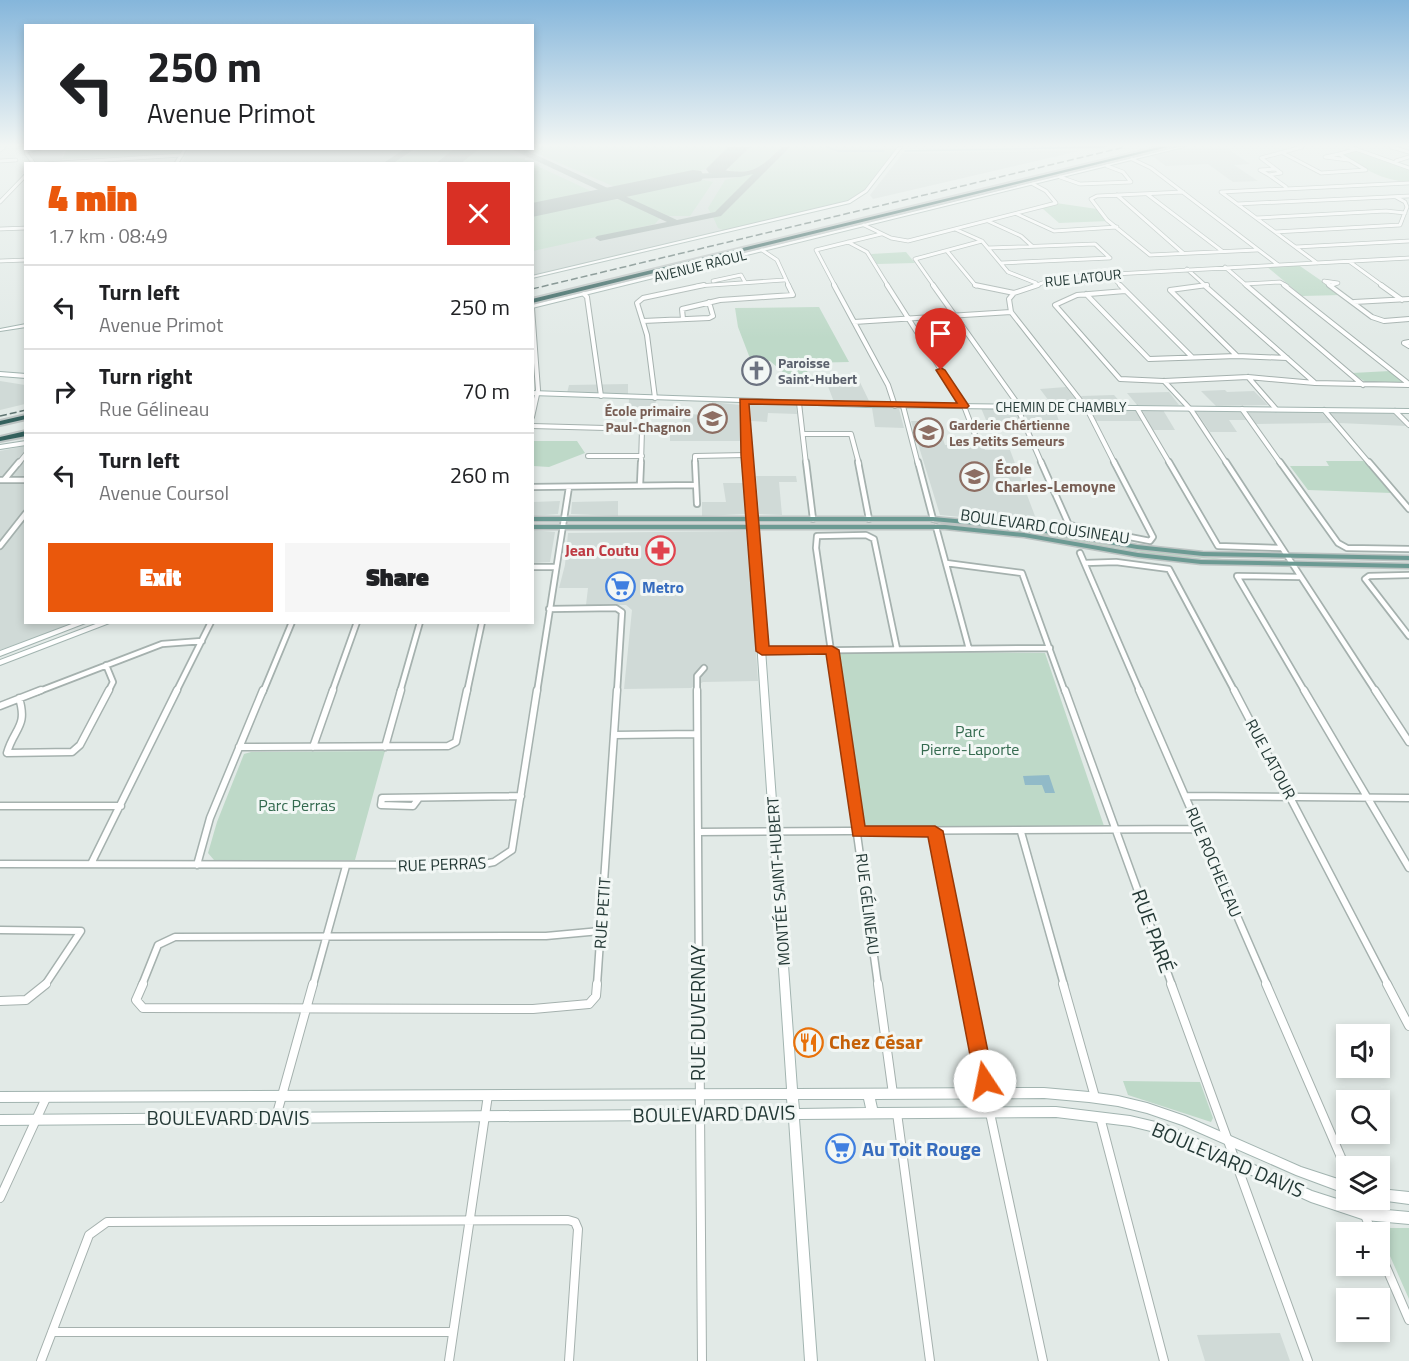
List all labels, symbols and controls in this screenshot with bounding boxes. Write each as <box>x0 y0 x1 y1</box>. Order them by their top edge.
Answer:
text: 250 m <box>147 34 262 98</box>
icon: left <box>48 48 126 126</box>
text: Avenue Primot <box>147 92 315 133</box>
text: 4 min <box>48 170 137 225</box>
button: close <box>447 182 510 245</box>
text: 1.7 km · 08:49 <box>48 220 168 251</box>
street label: AVENUE RAOUL <box>651 244 749 287</box>
street label: RUE LATOUR <box>1044 263 1122 292</box>
text: Turn left <box>99 275 180 309</box>
text: 250 m <box>450 290 510 324</box>
icon: left <box>48 291 81 324</box>
pin <box>915 308 966 370</box>
text: Avenue Primot <box>99 309 223 340</box>
icon: arrive <box>924 317 957 350</box>
place label: Paroisse Saint-Hubert <box>778 352 857 389</box>
church icon: Paroisse Saint-Hubert <box>741 355 773 387</box>
text: Turn right <box>99 359 193 393</box>
text: 70 m <box>462 374 510 408</box>
icon: right <box>48 375 81 408</box>
text: Rue Gélineau <box>99 393 209 424</box>
street label: CHEMIN DE CHAMBLY <box>995 396 1127 417</box>
place label: École primaire Paul-Chagnon <box>604 400 691 437</box>
school or university icon: École primaire Paul-Chagnon <box>696 403 728 435</box>
place label: Garderie Chértienne Les Petits Semeurs <box>949 414 1070 451</box>
school or university icon: Garderie Chértienne Les Petits Semeurs <box>912 417 944 449</box>
text: Turn left <box>99 443 180 477</box>
place label: École Charles-Lemoyne <box>995 456 1116 498</box>
text: 260 m <box>450 458 510 492</box>
icon: left <box>48 459 81 492</box>
school or university icon: École Charles-Lemoyne <box>958 461 990 493</box>
text: Avenue Coursol <box>99 477 229 508</box>
street label: BOULEVARD COUSINEAU <box>959 502 1131 550</box>
pharmacy icon: Jean Coutu <box>644 534 676 566</box>
place label: Jean Coutu <box>565 538 639 562</box>
button: Exit <box>48 543 273 612</box>
button: Share <box>285 543 510 612</box>
supermarket icon: Metro <box>605 571 637 603</box>
place label: Metro <box>642 575 684 599</box>
street label: RUE LATOUR <box>1240 715 1302 804</box>
park label: Parc Pierre-Laporte <box>921 719 1019 761</box>
park label: Parc Perras <box>258 793 336 817</box>
street label: MONTÉE SAINT-HUBERT <box>760 795 796 966</box>
street label: RUE ROCHELEAU <box>1180 803 1248 921</box>
street label: RUE PERRAS <box>397 850 487 878</box>
street label: RUE GÉLINEAU <box>850 852 886 956</box>
street label: RUE PETIT <box>588 876 617 950</box>
street label: RUE PARÉ <box>1124 885 1183 977</box>
street label: RUE DUVERNAY <box>682 944 713 1081</box>
map controls <box>1336 1024 1390 1342</box>
button: sound <box>1336 1024 1390 1078</box>
restaurant icon: Chez César <box>792 1026 824 1058</box>
place label: Chez César <box>829 1026 923 1057</box>
position arrow <box>953 1049 1017 1113</box>
button: search <box>1336 1090 1390 1144</box>
street label: BOULEVARD DAVIS <box>632 1097 796 1130</box>
street label: BOULEVARD DAVIS <box>146 1102 310 1133</box>
street label: BOULEVARD DAVIS <box>1147 1113 1309 1206</box>
supermarket icon: Au Toit Rouge <box>825 1133 857 1165</box>
place label: Au Toit Rouge <box>862 1133 981 1164</box>
button: layers <box>1336 1156 1390 1210</box>
button: + <box>1336 1222 1390 1276</box>
button: − <box>1336 1288 1390 1342</box>

